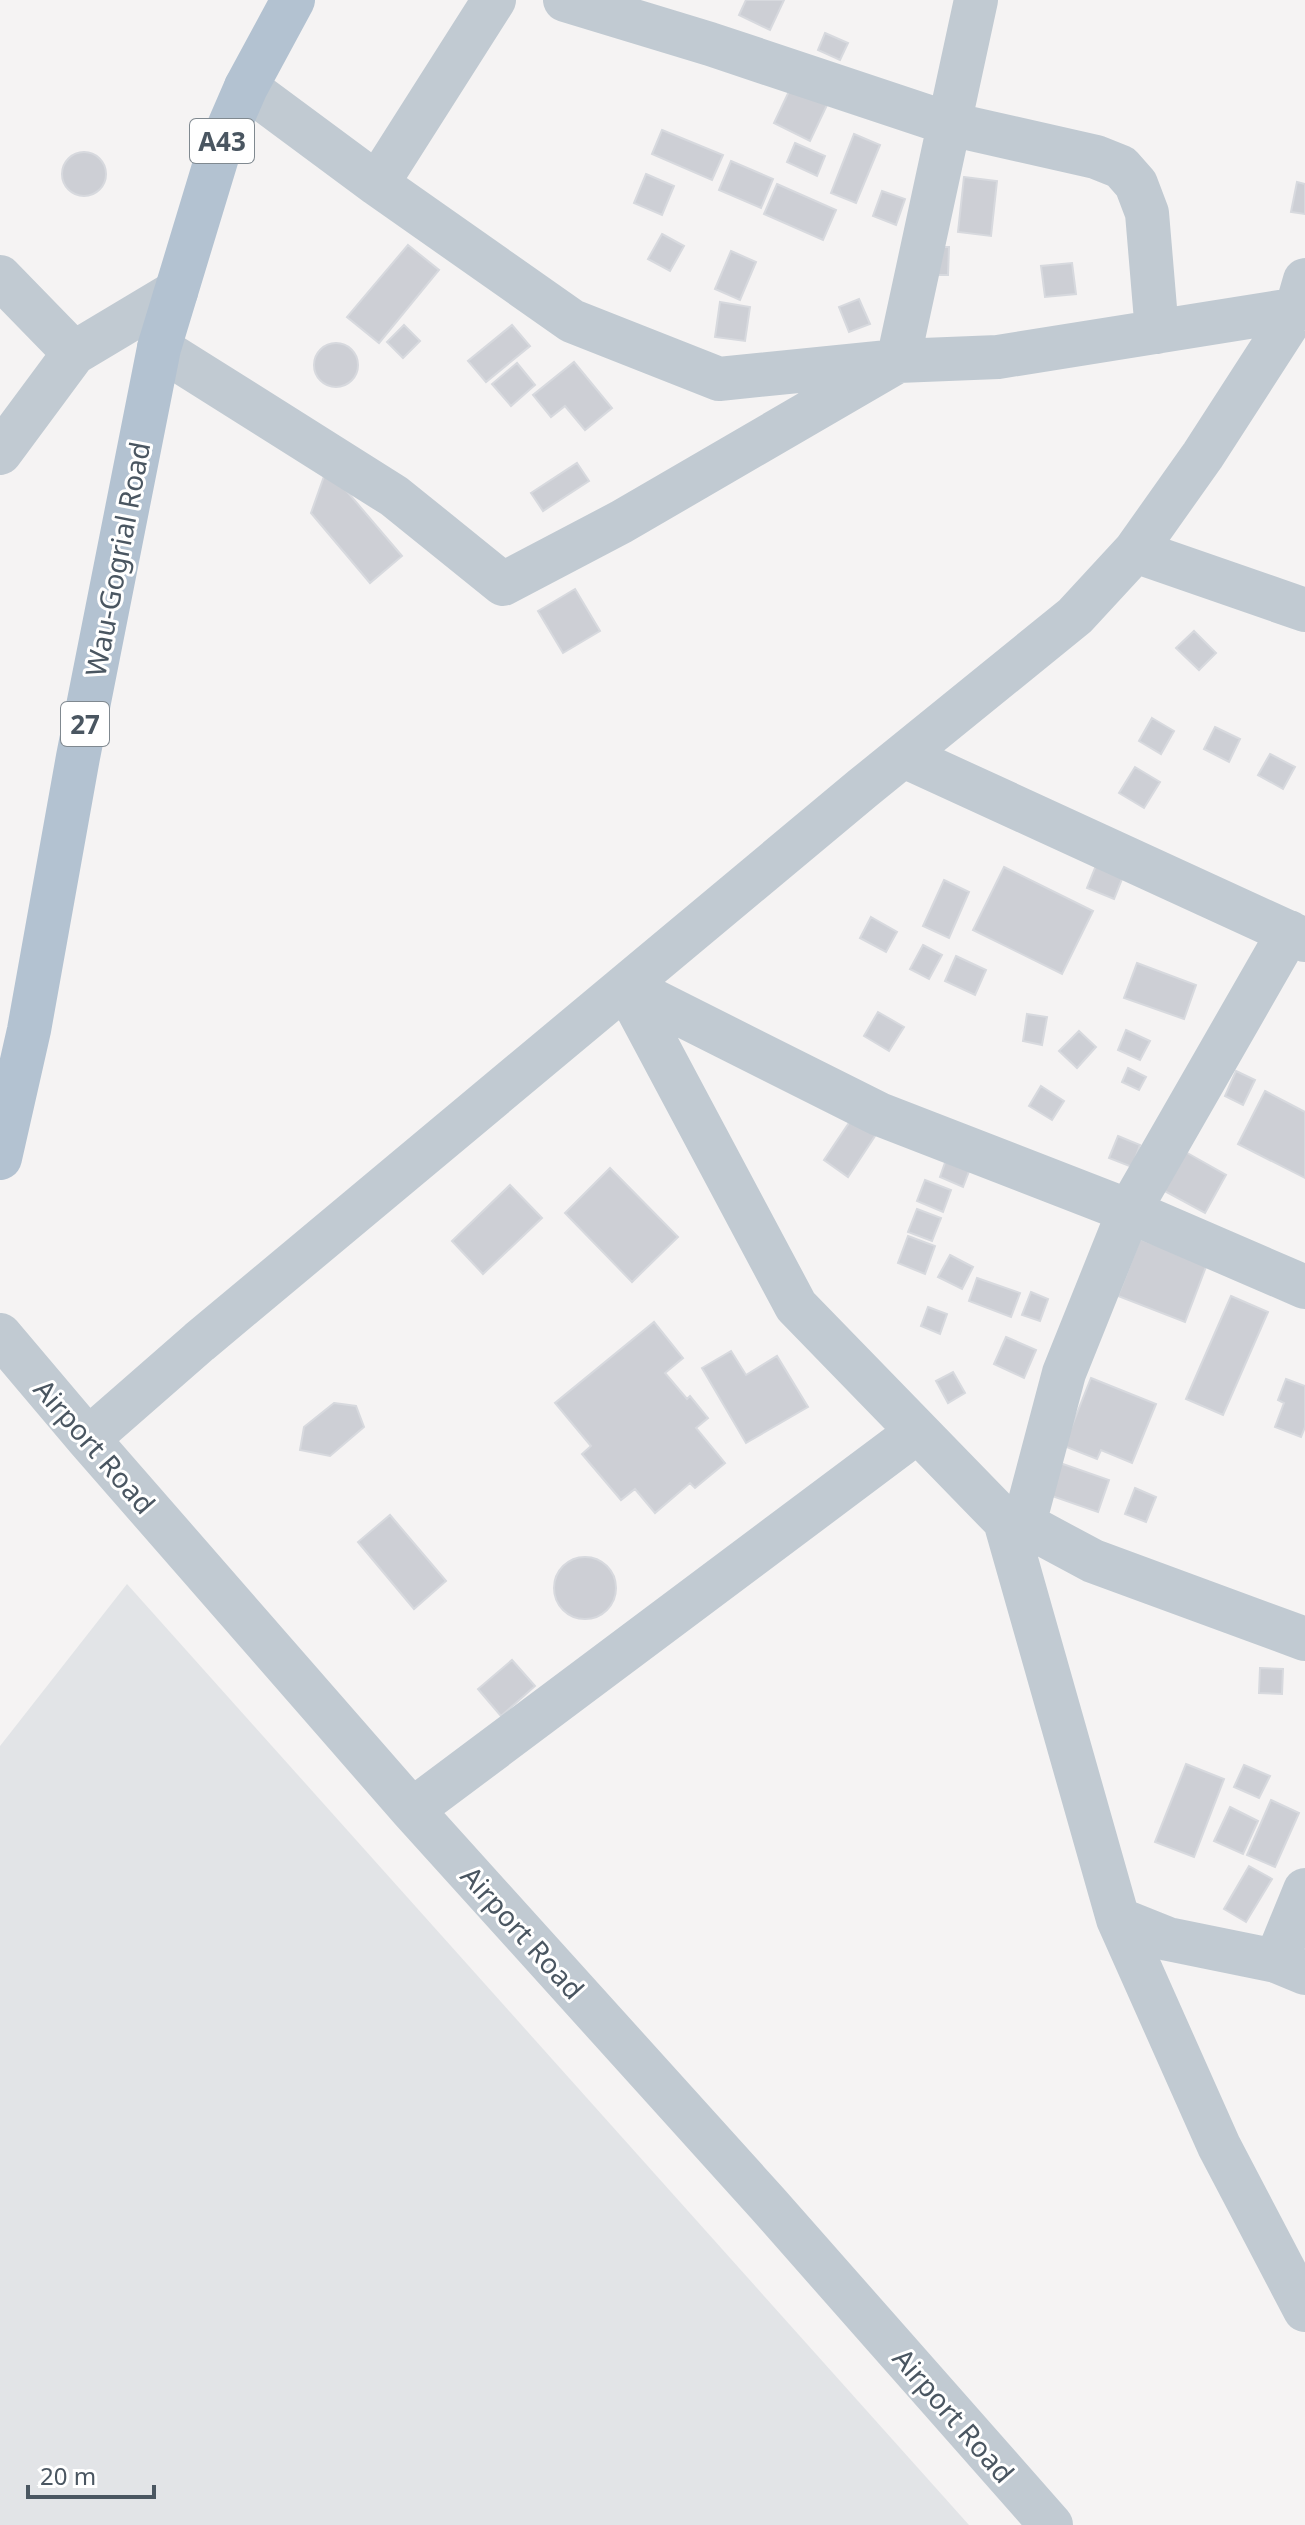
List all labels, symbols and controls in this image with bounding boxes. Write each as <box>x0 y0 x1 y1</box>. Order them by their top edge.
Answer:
road number: A43 <box>190 119 254 163</box>
street label: Wau-Gogrial Road <box>76 438 158 680</box>
road number: 27 <box>61 702 109 746</box>
street label: Airport Road <box>26 1370 164 1522</box>
street label: Airport Road <box>453 1857 593 2007</box>
street label: Airport Road <box>885 2339 1023 2491</box>
scale bar <box>28 2449 154 2499</box>
text: 20 m <box>40 2459 96 2492</box>

